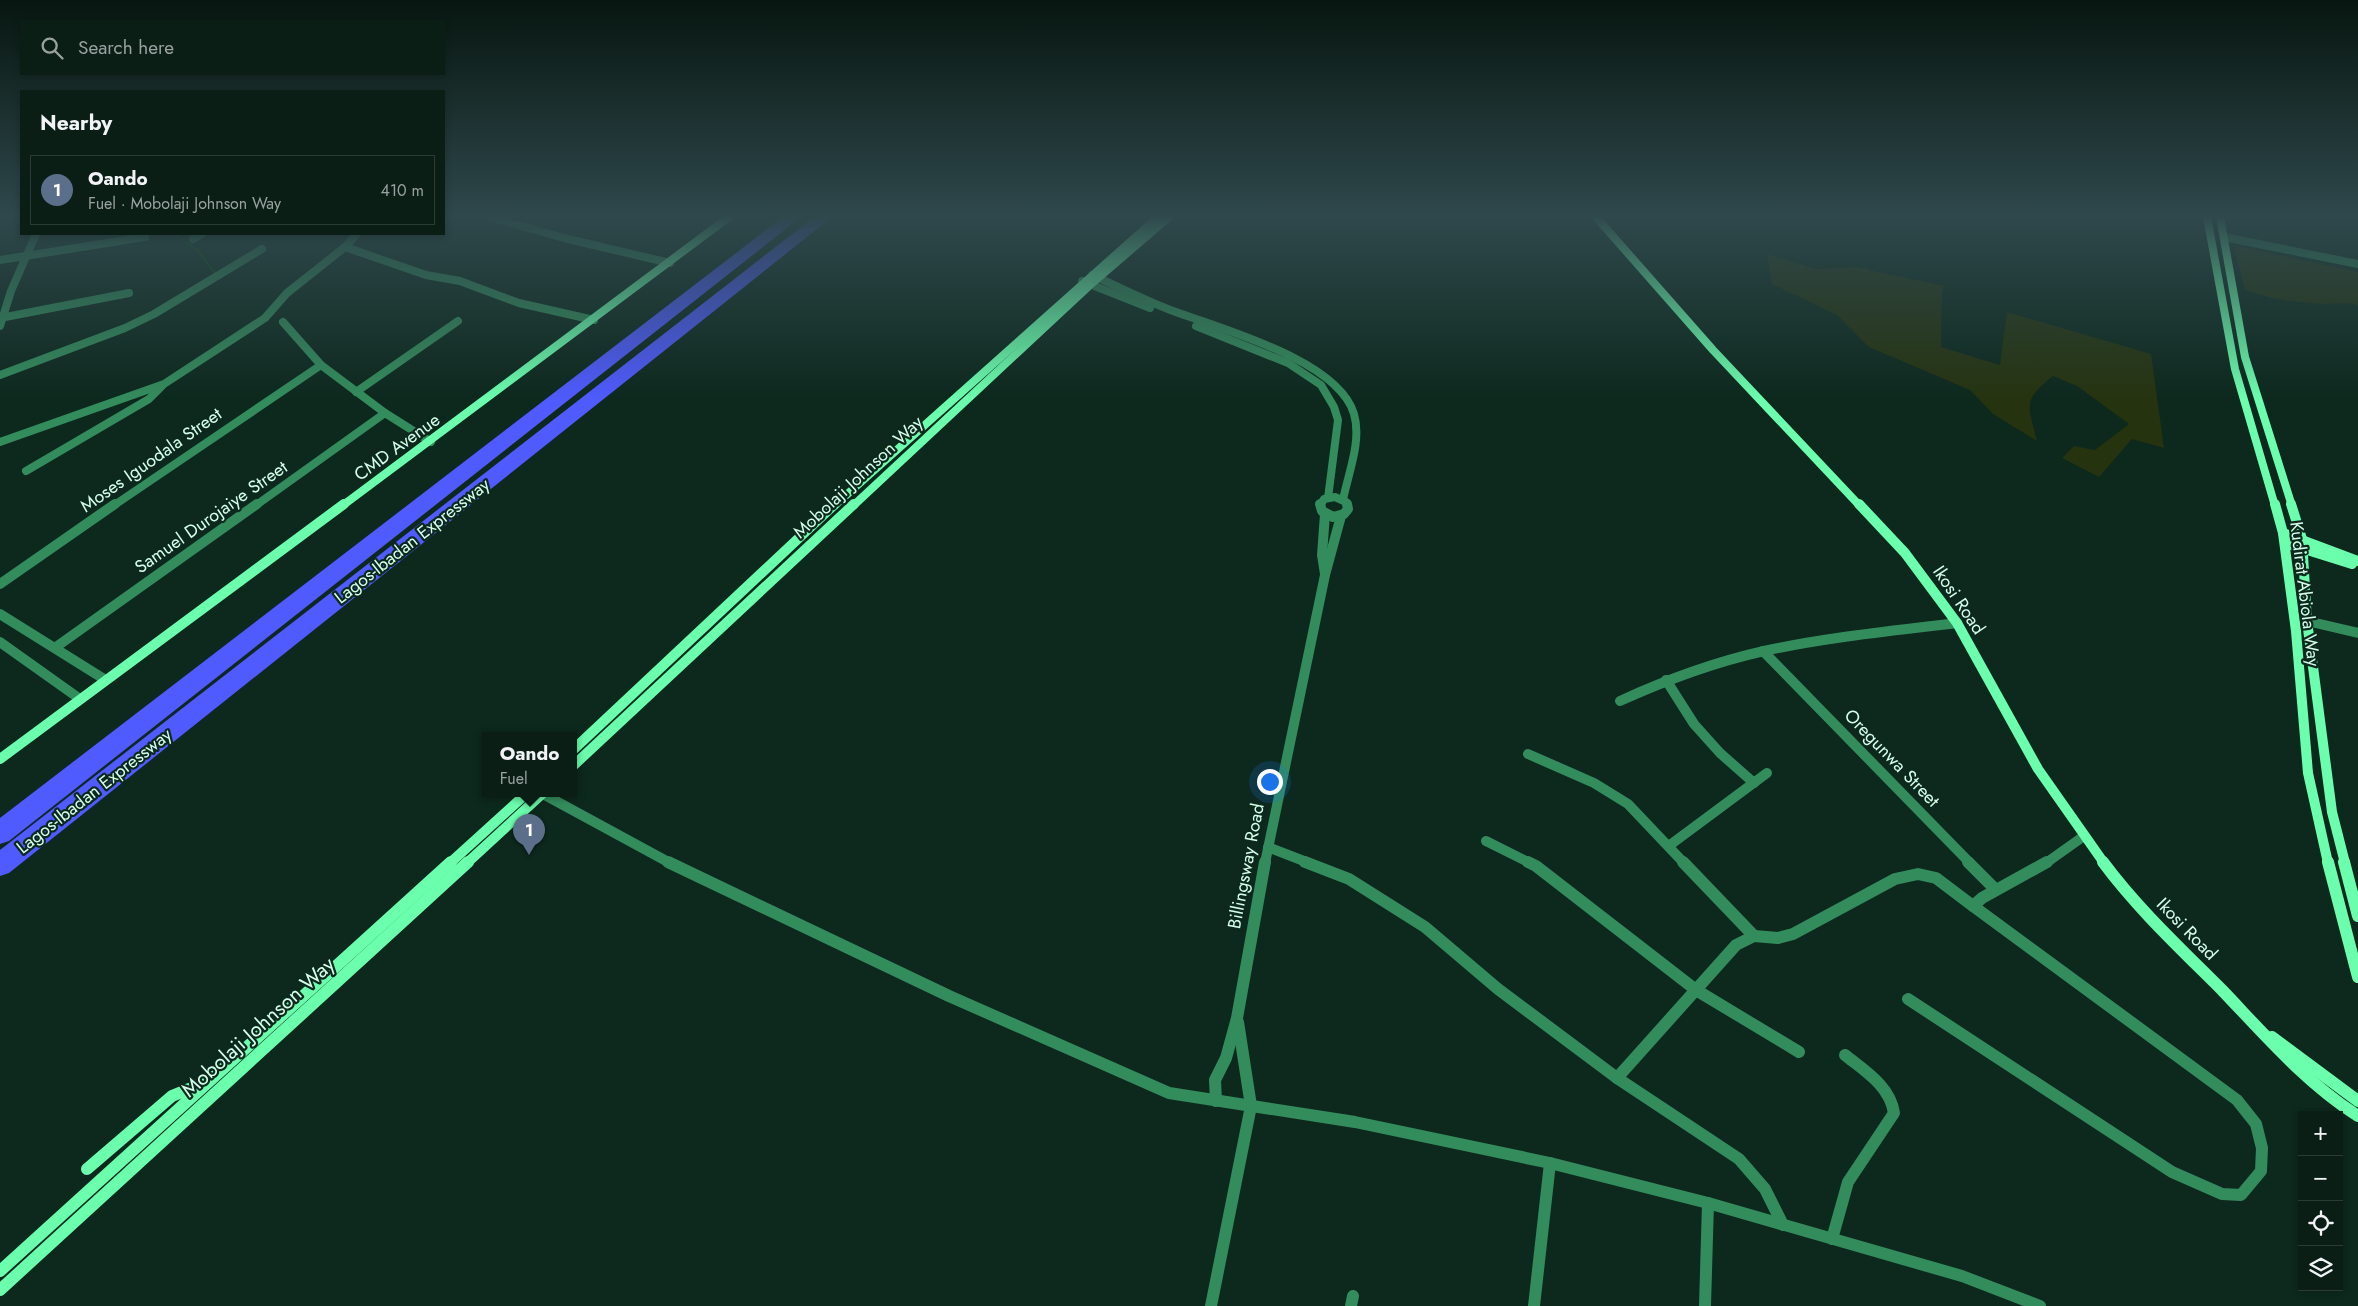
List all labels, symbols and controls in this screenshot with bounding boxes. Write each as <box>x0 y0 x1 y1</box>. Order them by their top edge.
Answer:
search box <box>20 20 445 75</box>
icon: search <box>38 34 66 62</box>
text: Search here <box>78 34 174 61</box>
text: Nearby <box>40 108 112 138</box>
text: Oando <box>88 165 148 192</box>
text: 1 <box>53 179 61 202</box>
text: 410 m <box>381 179 424 202</box>
text: Fuel · Mobolaji Johnson Way <box>88 192 281 215</box>
street label: Moses Iguodala Street <box>75 401 228 519</box>
street label: CMD Avenue <box>349 407 445 487</box>
street label: Mobolaji Johnson Way <box>787 410 929 544</box>
street label: Samuel Durojaiye Street <box>129 454 293 580</box>
street label: Lagos-Ibadan Expressway <box>329 472 495 610</box>
street label: Kudirat Abiola Way <box>2283 520 2327 668</box>
street label: Ikosi Road <box>1926 560 1992 640</box>
street label: Oregunwa Street <box>1838 703 1946 813</box>
street label: Lagos-Ibadan Expressway <box>11 722 177 860</box>
popup <box>482 732 577 797</box>
text: Oando <box>500 740 559 767</box>
text: Fuel <box>500 767 528 790</box>
your location <box>1257 769 1283 795</box>
street label: Billingsway Road <box>1221 801 1271 931</box>
pin: 1 <box>513 814 545 855</box>
street label: Ikosi Road <box>2151 892 2223 966</box>
street label: Mobolaji Johnson Way <box>175 949 342 1104</box>
map controls <box>2298 1111 2343 1291</box>
button: + <box>2298 1111 2343 1156</box>
button: − <box>2298 1156 2343 1201</box>
button: locate <box>2298 1201 2343 1246</box>
button: layers <box>2298 1246 2343 1291</box>

